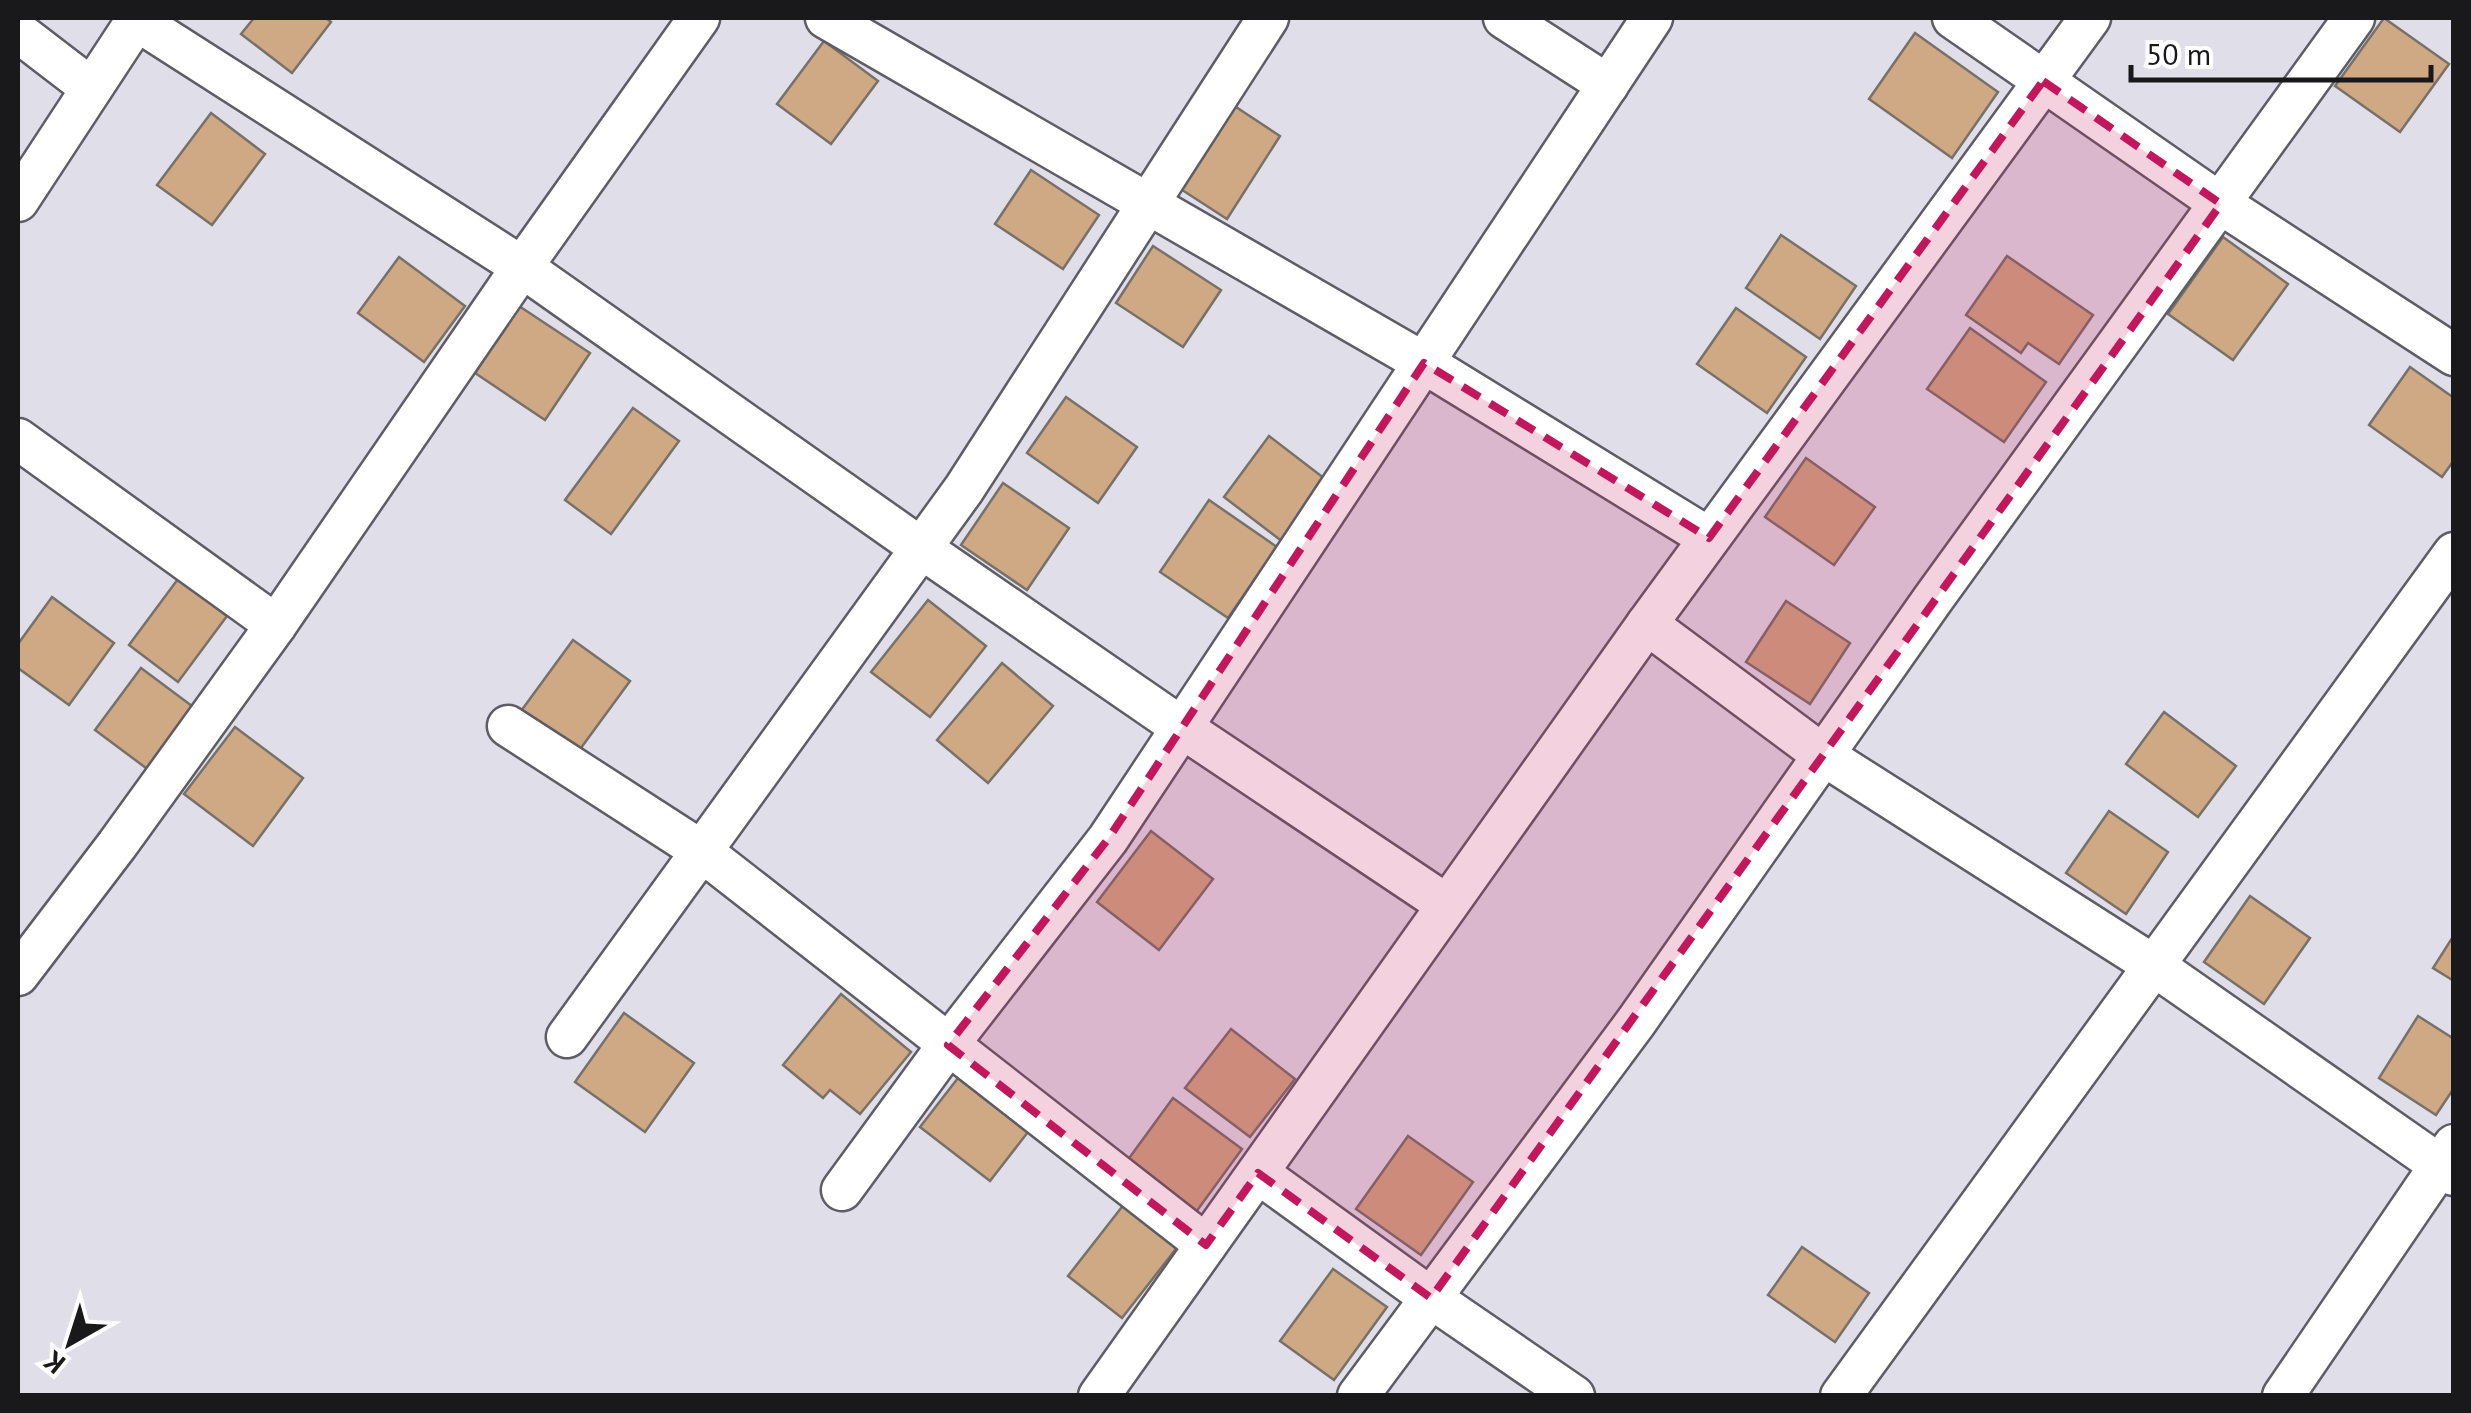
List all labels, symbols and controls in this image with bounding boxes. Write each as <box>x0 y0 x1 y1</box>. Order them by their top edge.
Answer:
scale bar <box>2131 20 2431 82</box>
text: 50 m <box>2146 34 2211 73</box>
north arrow <box>20 1293 120 1393</box>
text: K <box>35 1343 72 1383</box>

